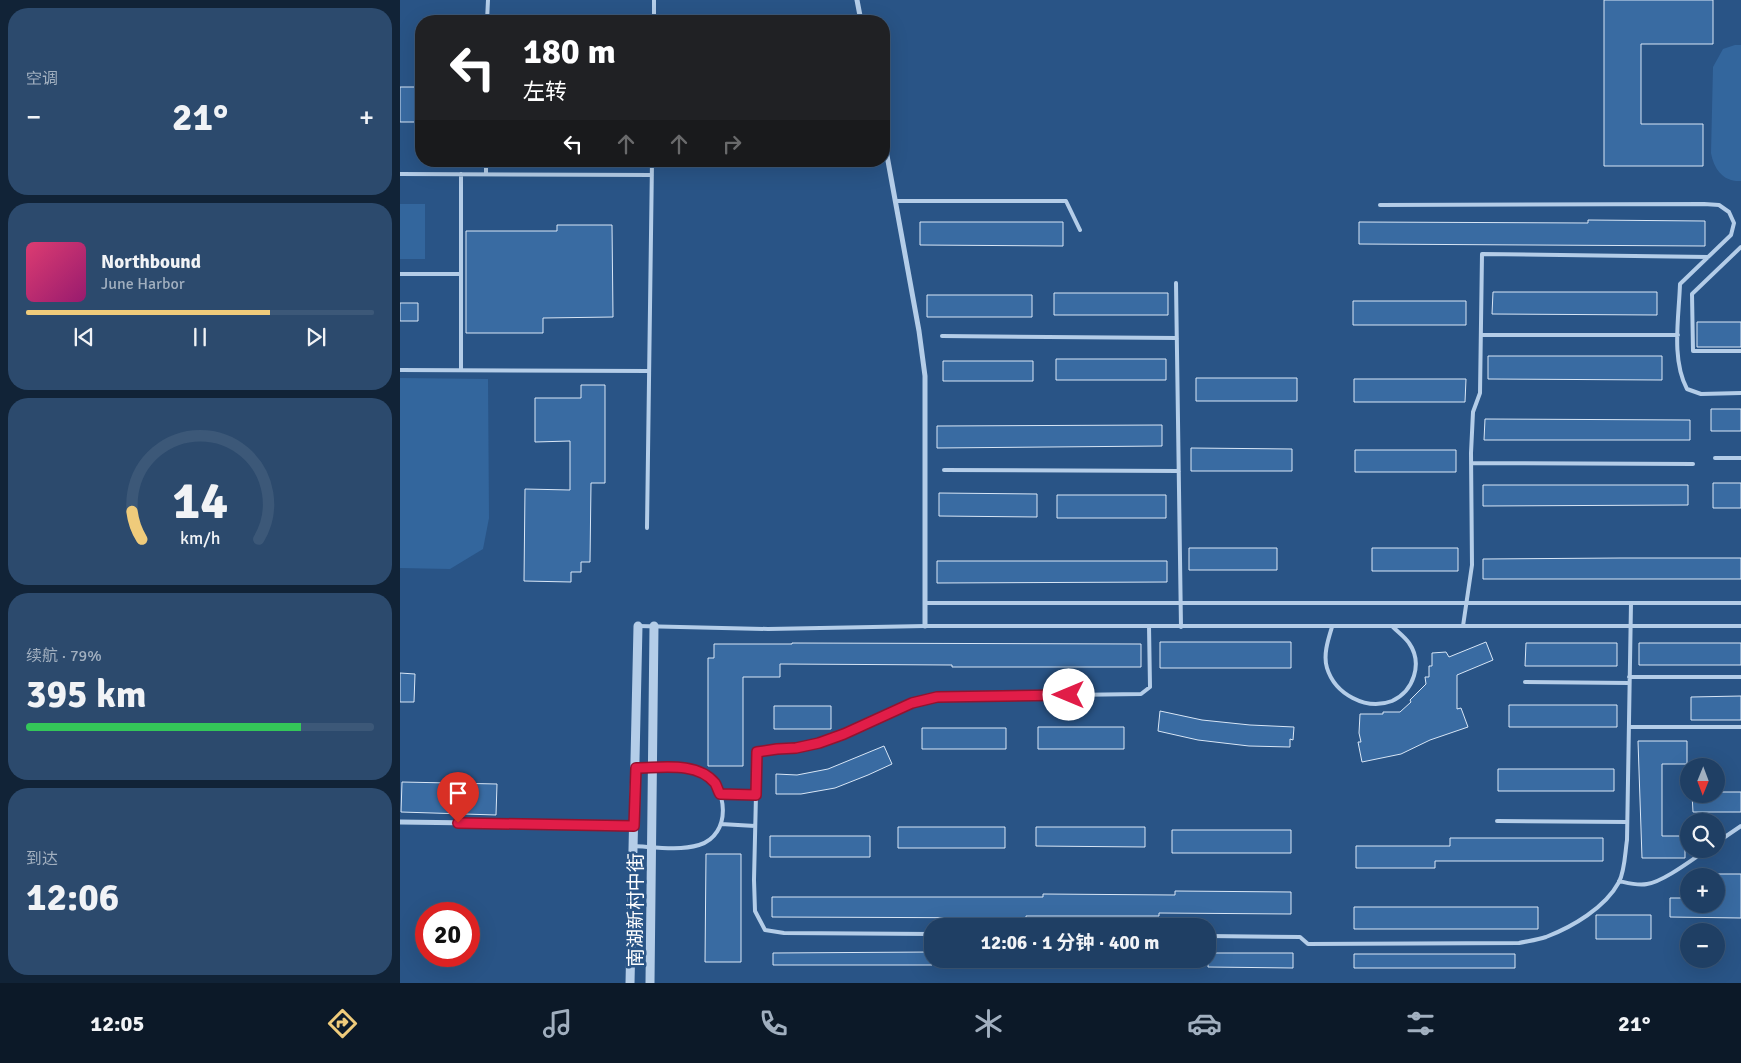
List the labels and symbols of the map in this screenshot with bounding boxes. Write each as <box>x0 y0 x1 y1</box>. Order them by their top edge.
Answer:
position arrow <box>1042 668 1094 720</box>
north arrow <box>1680 758 1725 802</box>
pin <box>437 772 479 823</box>
street label: 南湖新村中街 <box>624 853 648 967</box>
speed limit sign: 20 <box>415 902 480 967</box>

